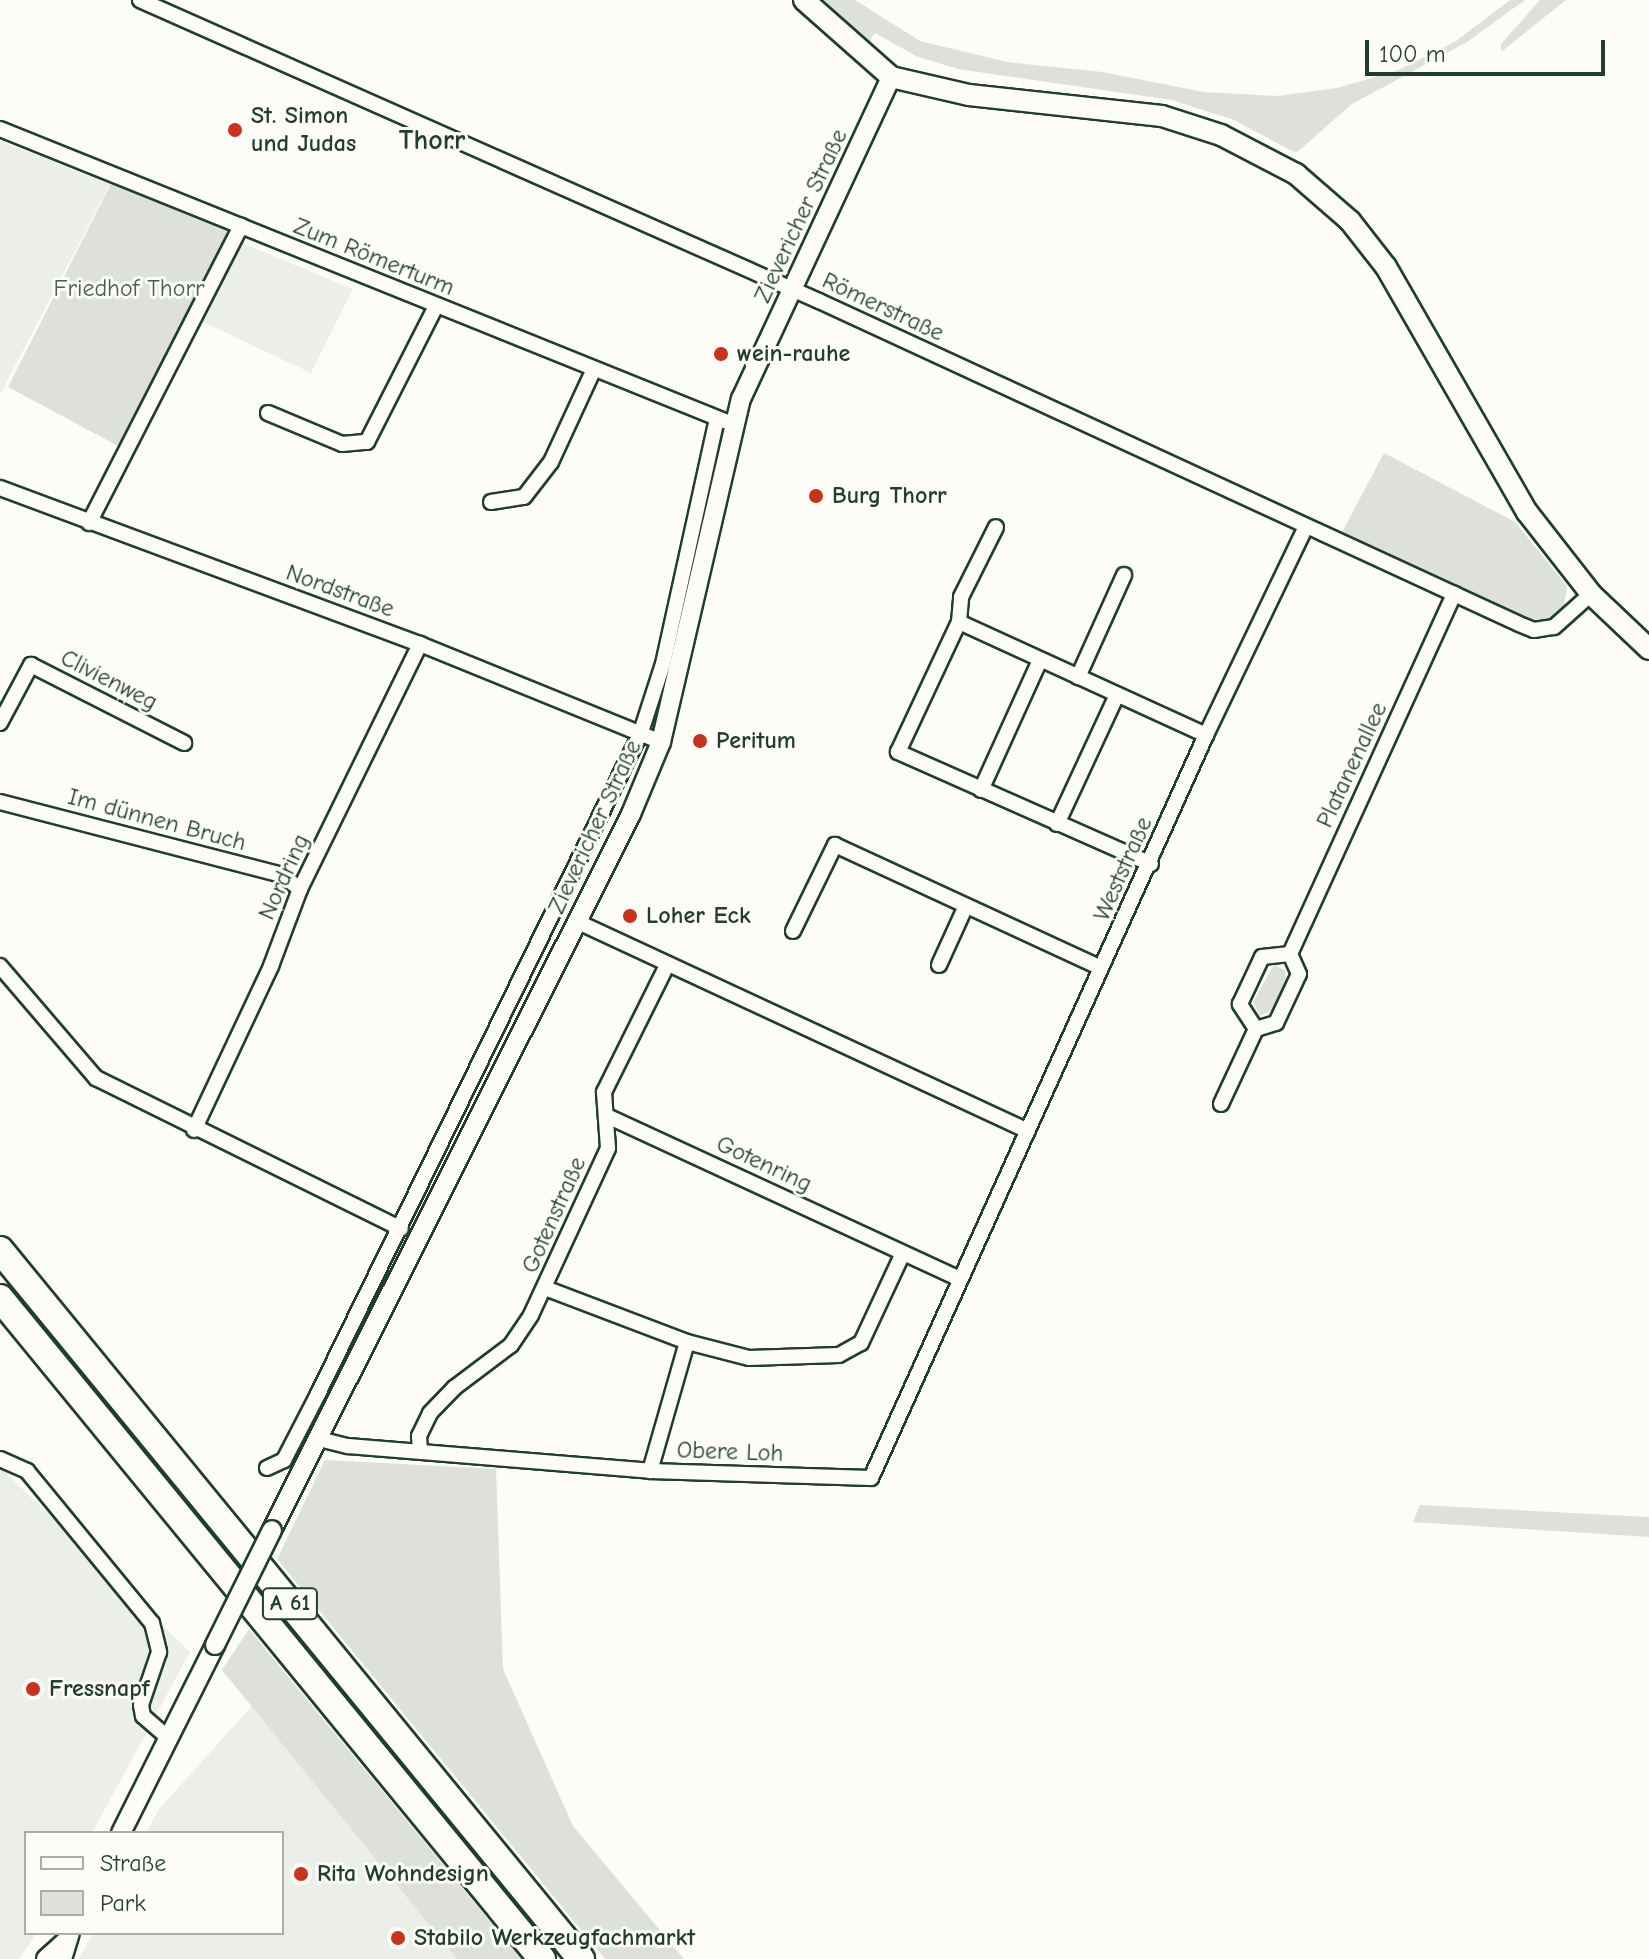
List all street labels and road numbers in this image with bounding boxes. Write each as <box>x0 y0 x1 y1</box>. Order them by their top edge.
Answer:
street label: Zievericher Straße <box>748 125 854 307</box>
street label: Zum Römerturm <box>289 212 459 302</box>
street label: Römerstraße <box>818 266 948 348</box>
street label: Nordstraße <box>282 558 398 624</box>
street label: Clivienweg <box>56 643 162 717</box>
street label: Platanenallee <box>1310 698 1394 832</box>
street label: Zievericher Straße <box>542 736 648 918</box>
street label: Im dünnen Bruch <box>65 782 249 858</box>
street label: Weststraße <box>1087 812 1159 926</box>
street label: Nordring <box>252 830 316 924</box>
street label: Gotenring <box>712 1129 816 1199</box>
street label: Gotenstraße <box>516 1152 592 1278</box>
street label: Obere Loh <box>676 1436 784 1468</box>
road number: A 61 <box>260 1586 320 1622</box>

